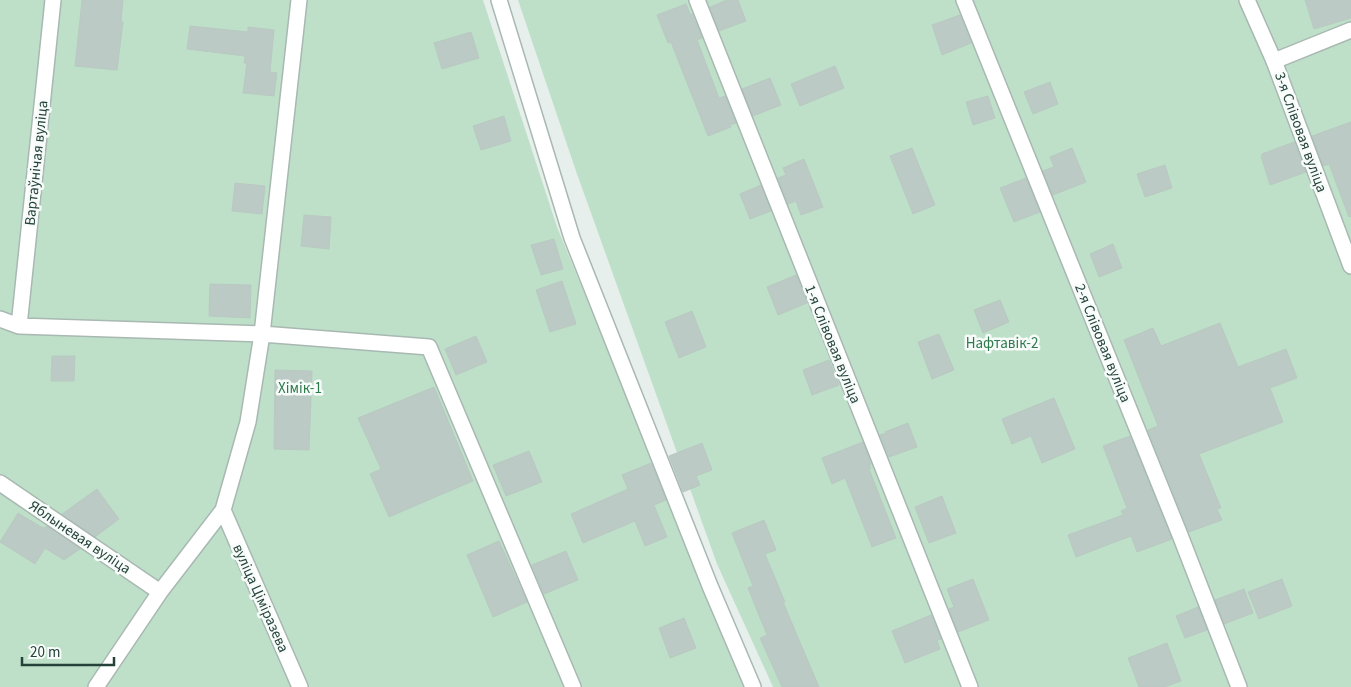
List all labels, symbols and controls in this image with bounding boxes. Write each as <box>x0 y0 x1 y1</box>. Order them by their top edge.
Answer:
street label: 3-я Слівовая вуліца <box>1269 69 1332 195</box>
street label: Вартаўнічая вуліца <box>19 99 54 227</box>
street label: 2-я Слівовая вуліца <box>1069 281 1136 406</box>
street label: 1-я Слівовая вуліца <box>799 282 866 407</box>
park label: Нафтавік-2 <box>966 333 1038 354</box>
park label: Хімік-1 <box>278 378 322 399</box>
street label: Яблыневая вуліца <box>25 496 135 579</box>
street label: вуліца Ціміразева <box>227 541 294 656</box>
scale bar <box>22 634 115 666</box>
text: 20 m <box>30 642 60 663</box>

